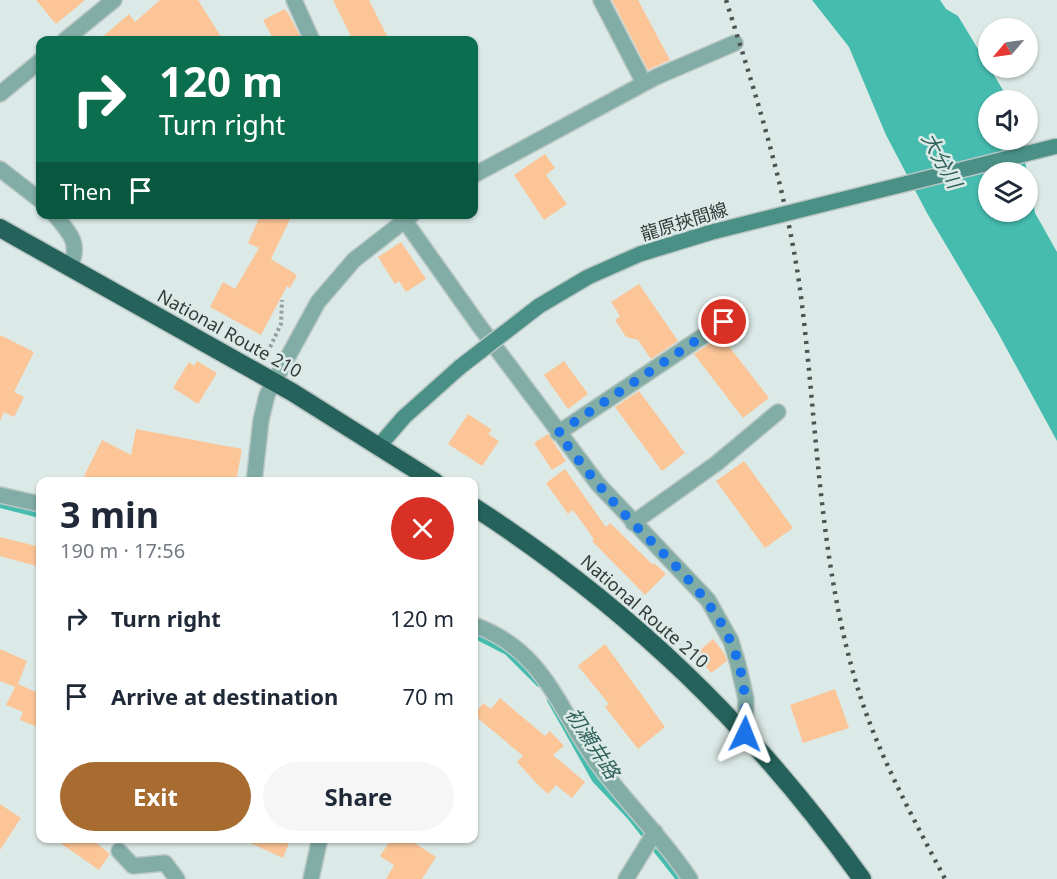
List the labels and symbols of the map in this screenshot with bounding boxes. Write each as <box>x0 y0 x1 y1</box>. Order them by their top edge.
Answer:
north arrow <box>978 18 1038 78</box>
water label: 大分川 <box>916 127 969 195</box>
street label: 龍原挾間線 <box>637 196 731 246</box>
street label: National Route 210 <box>153 283 307 383</box>
pin <box>698 296 749 347</box>
street label: National Route 210 <box>576 549 714 673</box>
water label: 初瀬井路 <box>560 702 627 786</box>
position arrow <box>713 702 777 766</box>

